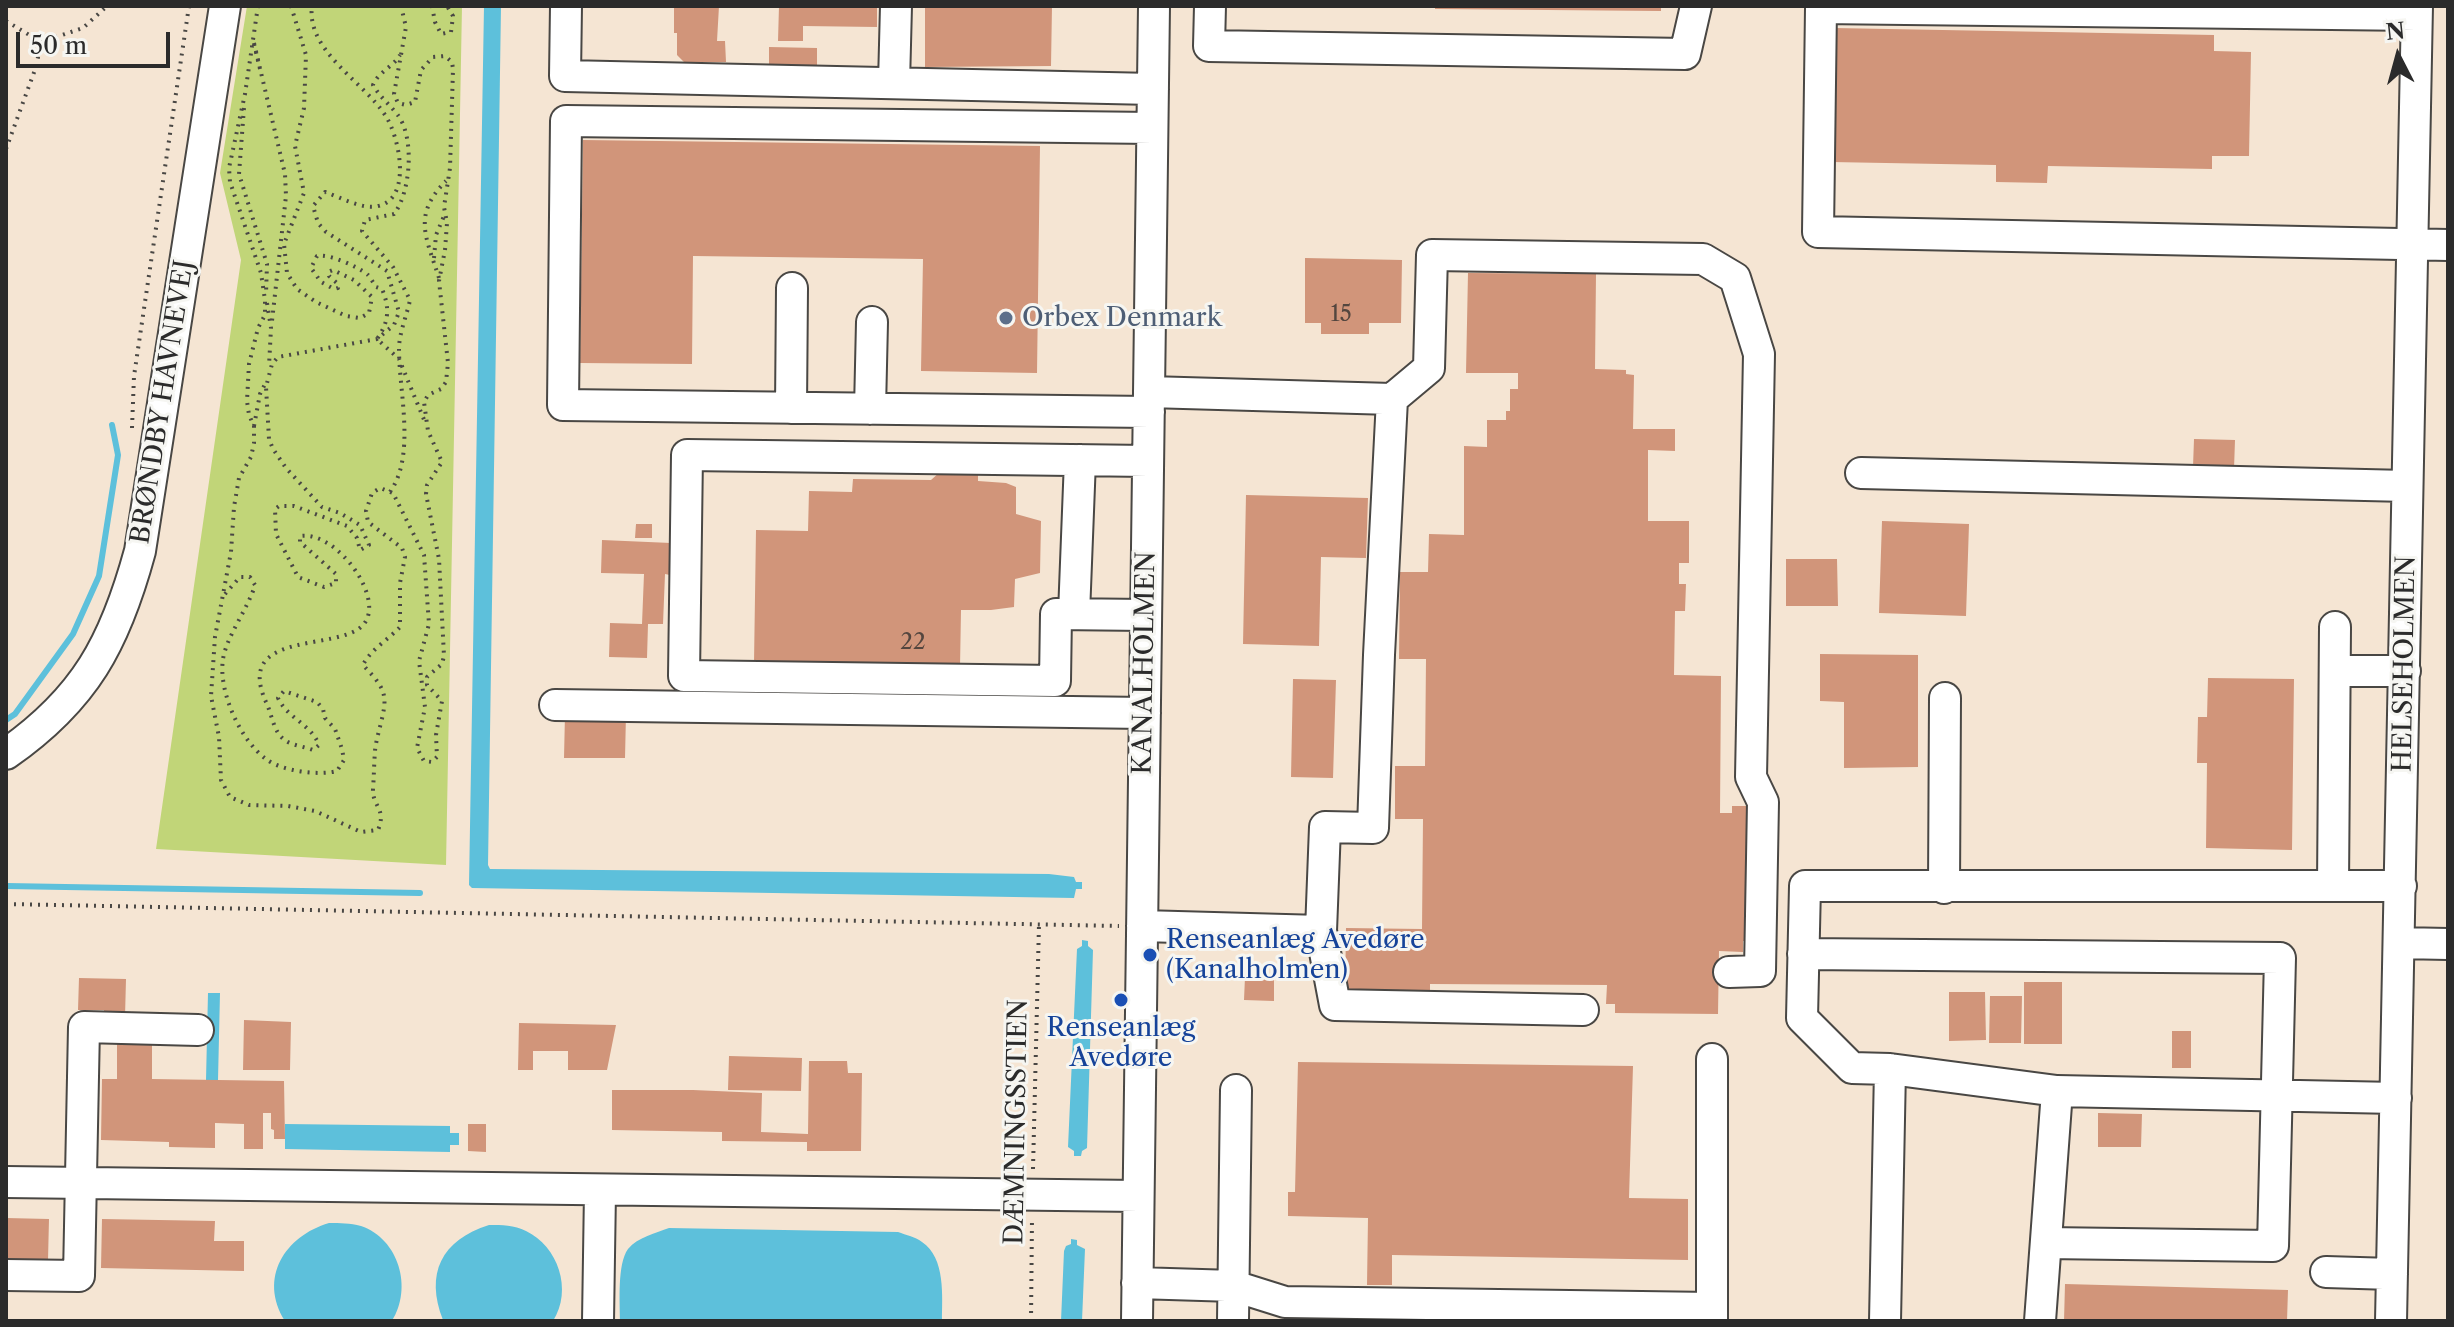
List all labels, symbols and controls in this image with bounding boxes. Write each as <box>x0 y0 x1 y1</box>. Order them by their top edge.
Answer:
scale bar <box>20 16 174 66</box>
north arrow <box>2358 16 2438 96</box>
text: N <box>2385 17 2406 46</box>
text: 50 m <box>30 31 87 60</box>
street label: BRØNDBY HAVNEVEJ <box>125 258 201 546</box>
place label: Orbex Denmark <box>1022 302 1222 334</box>
house number: 15 <box>1330 302 1352 328</box>
marker: Orbex Denmark <box>997 309 1015 327</box>
street label: KANALHOLMEN <box>1127 551 1163 775</box>
street label: HELSEHOLMEN <box>2388 555 2422 773</box>
house number: 22 <box>900 630 926 656</box>
place label: Renseanlæg Avedøre (Kanalholmen) <box>1166 924 1425 986</box>
marker: Renseanlæg Avedøre (Kanalholmen) <box>1141 946 1159 964</box>
marker: Renseanlæg Avedøre <box>1112 991 1130 1009</box>
street label: DÆMNINGSSTIEN <box>999 999 1035 1245</box>
place label: Renseanlæg Avedøre <box>1047 1012 1195 1074</box>

